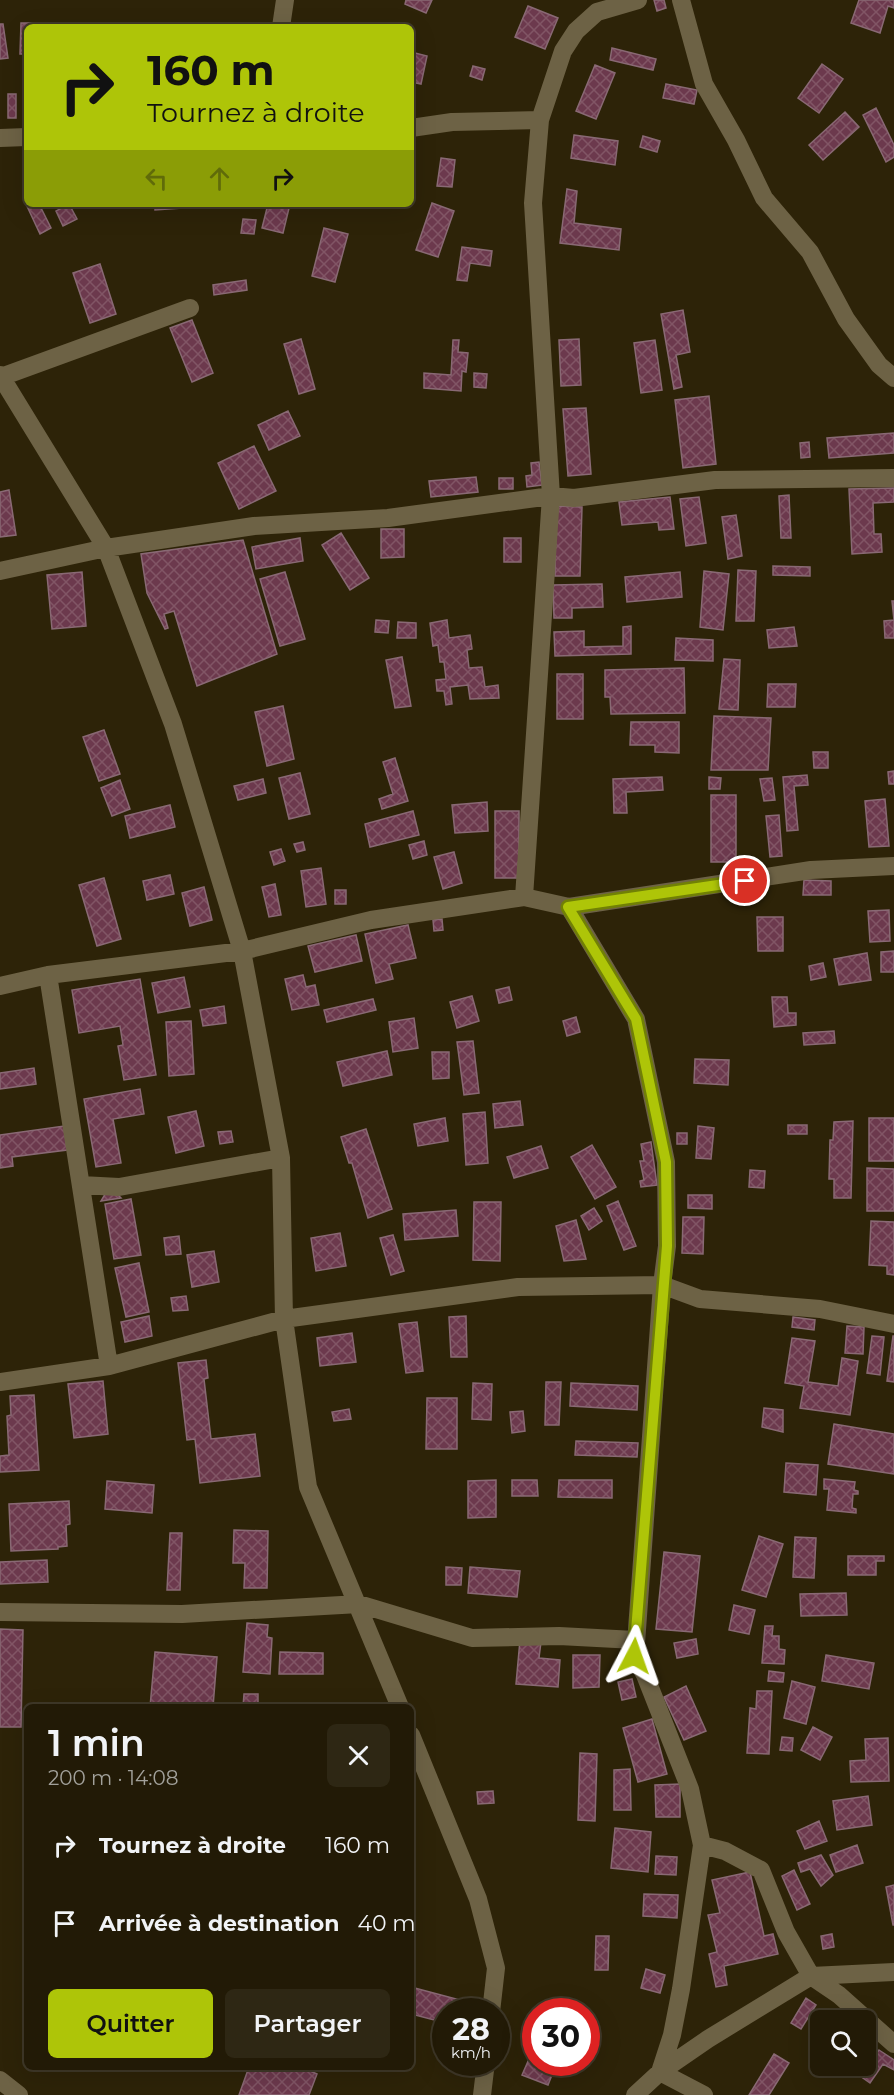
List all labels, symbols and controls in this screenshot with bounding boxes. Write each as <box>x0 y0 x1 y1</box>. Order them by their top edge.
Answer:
text: 160 m <box>147 44 275 96</box>
icon: right <box>48 48 126 126</box>
text: Tournez à droite <box>147 96 365 129</box>
icon: left <box>140 162 173 195</box>
icon: ahead <box>203 162 236 195</box>
icon: right <box>266 162 299 195</box>
pin <box>719 855 770 906</box>
icon: arrive <box>728 864 761 897</box>
position arrow <box>602 1624 666 1688</box>
text: 1 min <box>48 1721 145 1765</box>
button: close <box>327 1724 390 1787</box>
text: 200 m · 14:08 <box>48 1766 179 1790</box>
icon: right <box>48 1829 81 1862</box>
text: Tournez à droite <box>99 1832 286 1859</box>
text: 160 m <box>325 1832 390 1859</box>
icon: arrive <box>48 1907 81 1940</box>
text: Arrivée à destination <box>99 1910 339 1937</box>
text: 40 m <box>357 1910 416 1937</box>
button: Quitter <box>48 1989 213 2058</box>
button: Partager <box>225 1989 390 2058</box>
speed limit sign: 30 <box>522 1998 600 2076</box>
map controls <box>810 2010 876 2076</box>
button: search <box>810 2010 876 2076</box>
text: 28 <box>452 2011 490 2048</box>
text: km/h <box>451 2043 491 2062</box>

